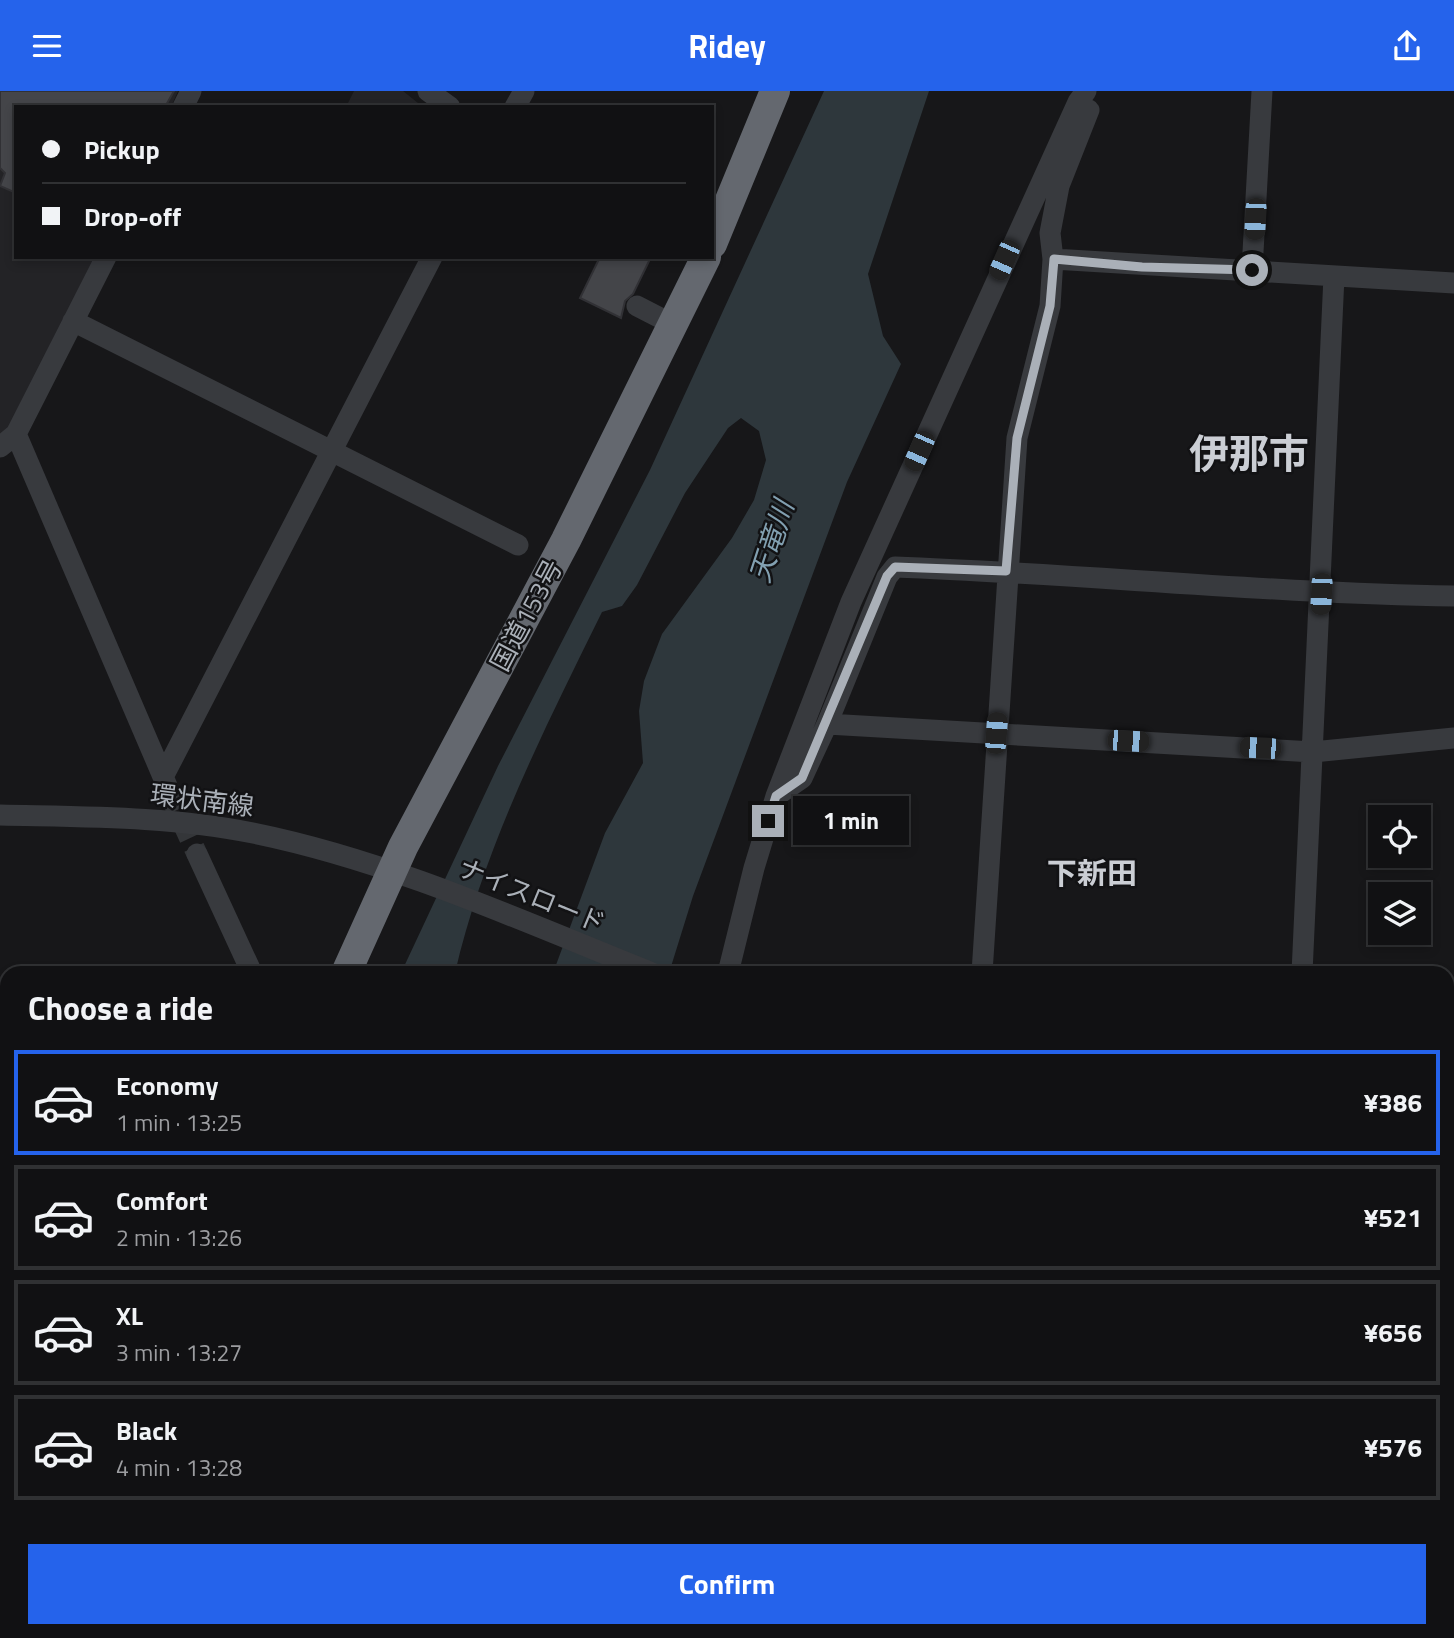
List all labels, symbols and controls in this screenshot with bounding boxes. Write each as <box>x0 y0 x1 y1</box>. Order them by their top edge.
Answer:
text: Ridey <box>688 22 766 70</box>
icon: menu <box>28 27 66 65</box>
icon: share <box>1388 27 1426 65</box>
text: Pickup <box>84 130 160 169</box>
text: Drop-off <box>84 197 181 236</box>
car <box>1244 197 1267 241</box>
car <box>986 237 1023 283</box>
route start <box>1236 254 1268 286</box>
district label: 伊那市 <box>1189 423 1309 484</box>
car <box>901 428 938 474</box>
water label: 天竜川 <box>738 492 805 588</box>
street label: 国道153号 <box>480 552 572 678</box>
car <box>1310 572 1333 616</box>
car <box>985 711 1008 755</box>
car <box>1107 729 1150 753</box>
car <box>1239 736 1282 760</box>
street label: 環状南線 <box>148 774 256 826</box>
callout: 1 min <box>792 797 908 845</box>
text: 1 min <box>823 803 879 838</box>
route end <box>752 805 784 837</box>
map controls <box>1368 805 1431 945</box>
button: locate <box>1368 805 1431 868</box>
street label: ナイスロード <box>453 848 611 942</box>
district label: 下新田 <box>1047 850 1137 896</box>
button: layers <box>1368 882 1431 945</box>
text: Choose a ride <box>28 984 213 1032</box>
text: Economy <box>116 1066 218 1105</box>
icon: car <box>32 1071 95 1134</box>
text: ¥386 <box>1364 1083 1422 1122</box>
text: 1 min · 13:25 <box>116 1105 242 1140</box>
text: Comfort <box>116 1181 208 1220</box>
icon: car <box>32 1186 95 1249</box>
text: ¥521 <box>1364 1198 1422 1237</box>
text: 2 min · 13:26 <box>116 1220 242 1255</box>
text: XL <box>116 1296 143 1335</box>
icon: car <box>32 1301 95 1364</box>
text: ¥656 <box>1364 1313 1422 1352</box>
text: 3 min · 13:27 <box>116 1335 242 1370</box>
text: Black <box>116 1411 177 1450</box>
icon: car <box>32 1416 95 1479</box>
text: ¥576 <box>1364 1428 1422 1467</box>
text: 4 min · 13:28 <box>116 1450 242 1485</box>
button: Confirm <box>28 1544 1426 1624</box>

